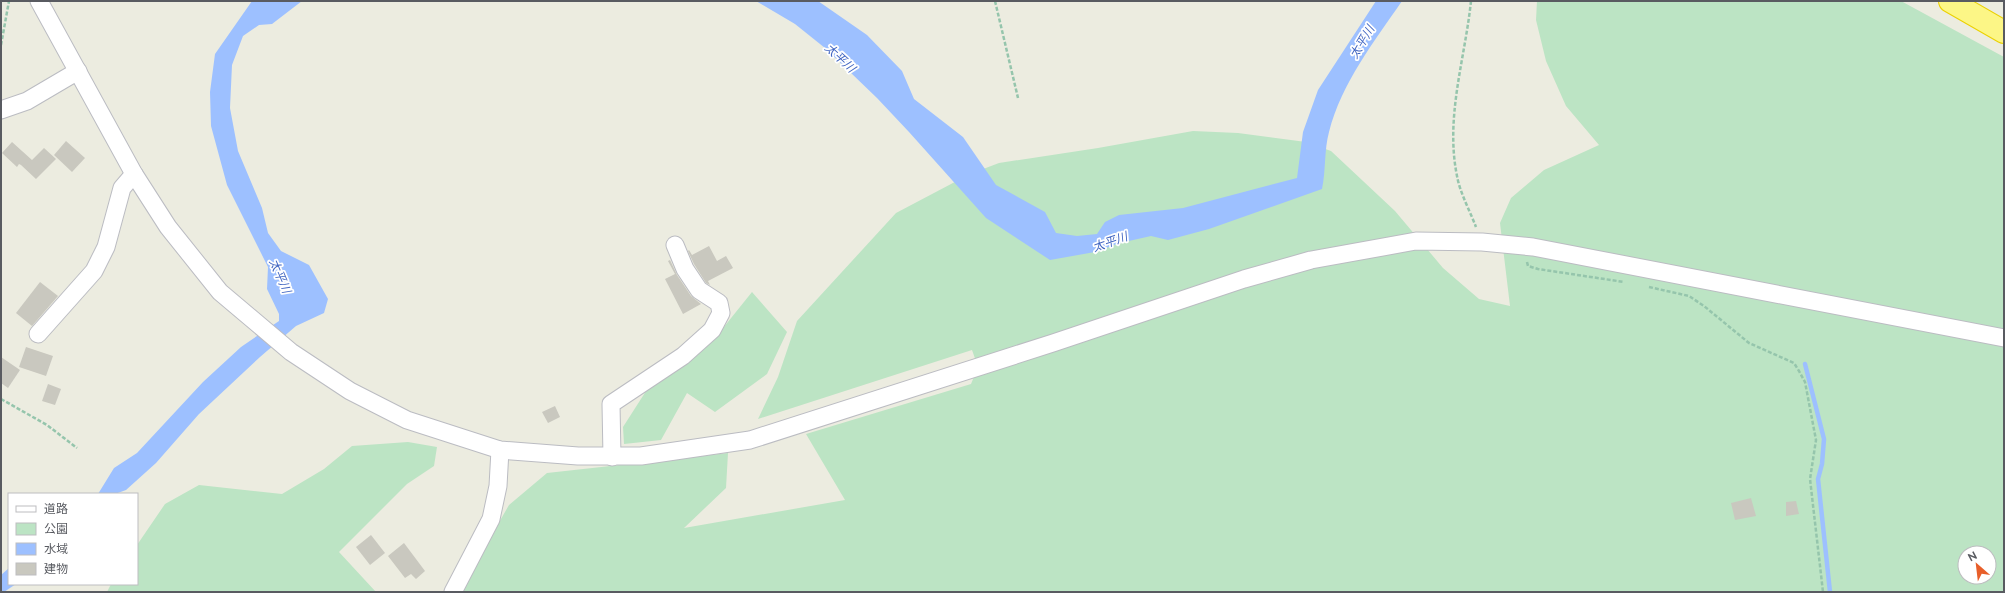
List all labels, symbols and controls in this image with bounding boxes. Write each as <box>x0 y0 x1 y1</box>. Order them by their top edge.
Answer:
water label: 太平川 <box>1347 21 1378 61</box>
water label: 太平川 <box>822 41 859 77</box>
water label: 太平川 <box>1091 229 1131 254</box>
water label: 太平川 <box>267 257 294 297</box>
legend <box>8 493 138 585</box>
text: 道路 <box>44 502 68 516</box>
text: 公園 <box>44 522 68 536</box>
text: 水域 <box>44 542 68 556</box>
north arrow <box>1957 545 1997 585</box>
text: N <box>1966 549 1979 564</box>
text: 建物 <box>44 562 68 576</box>

